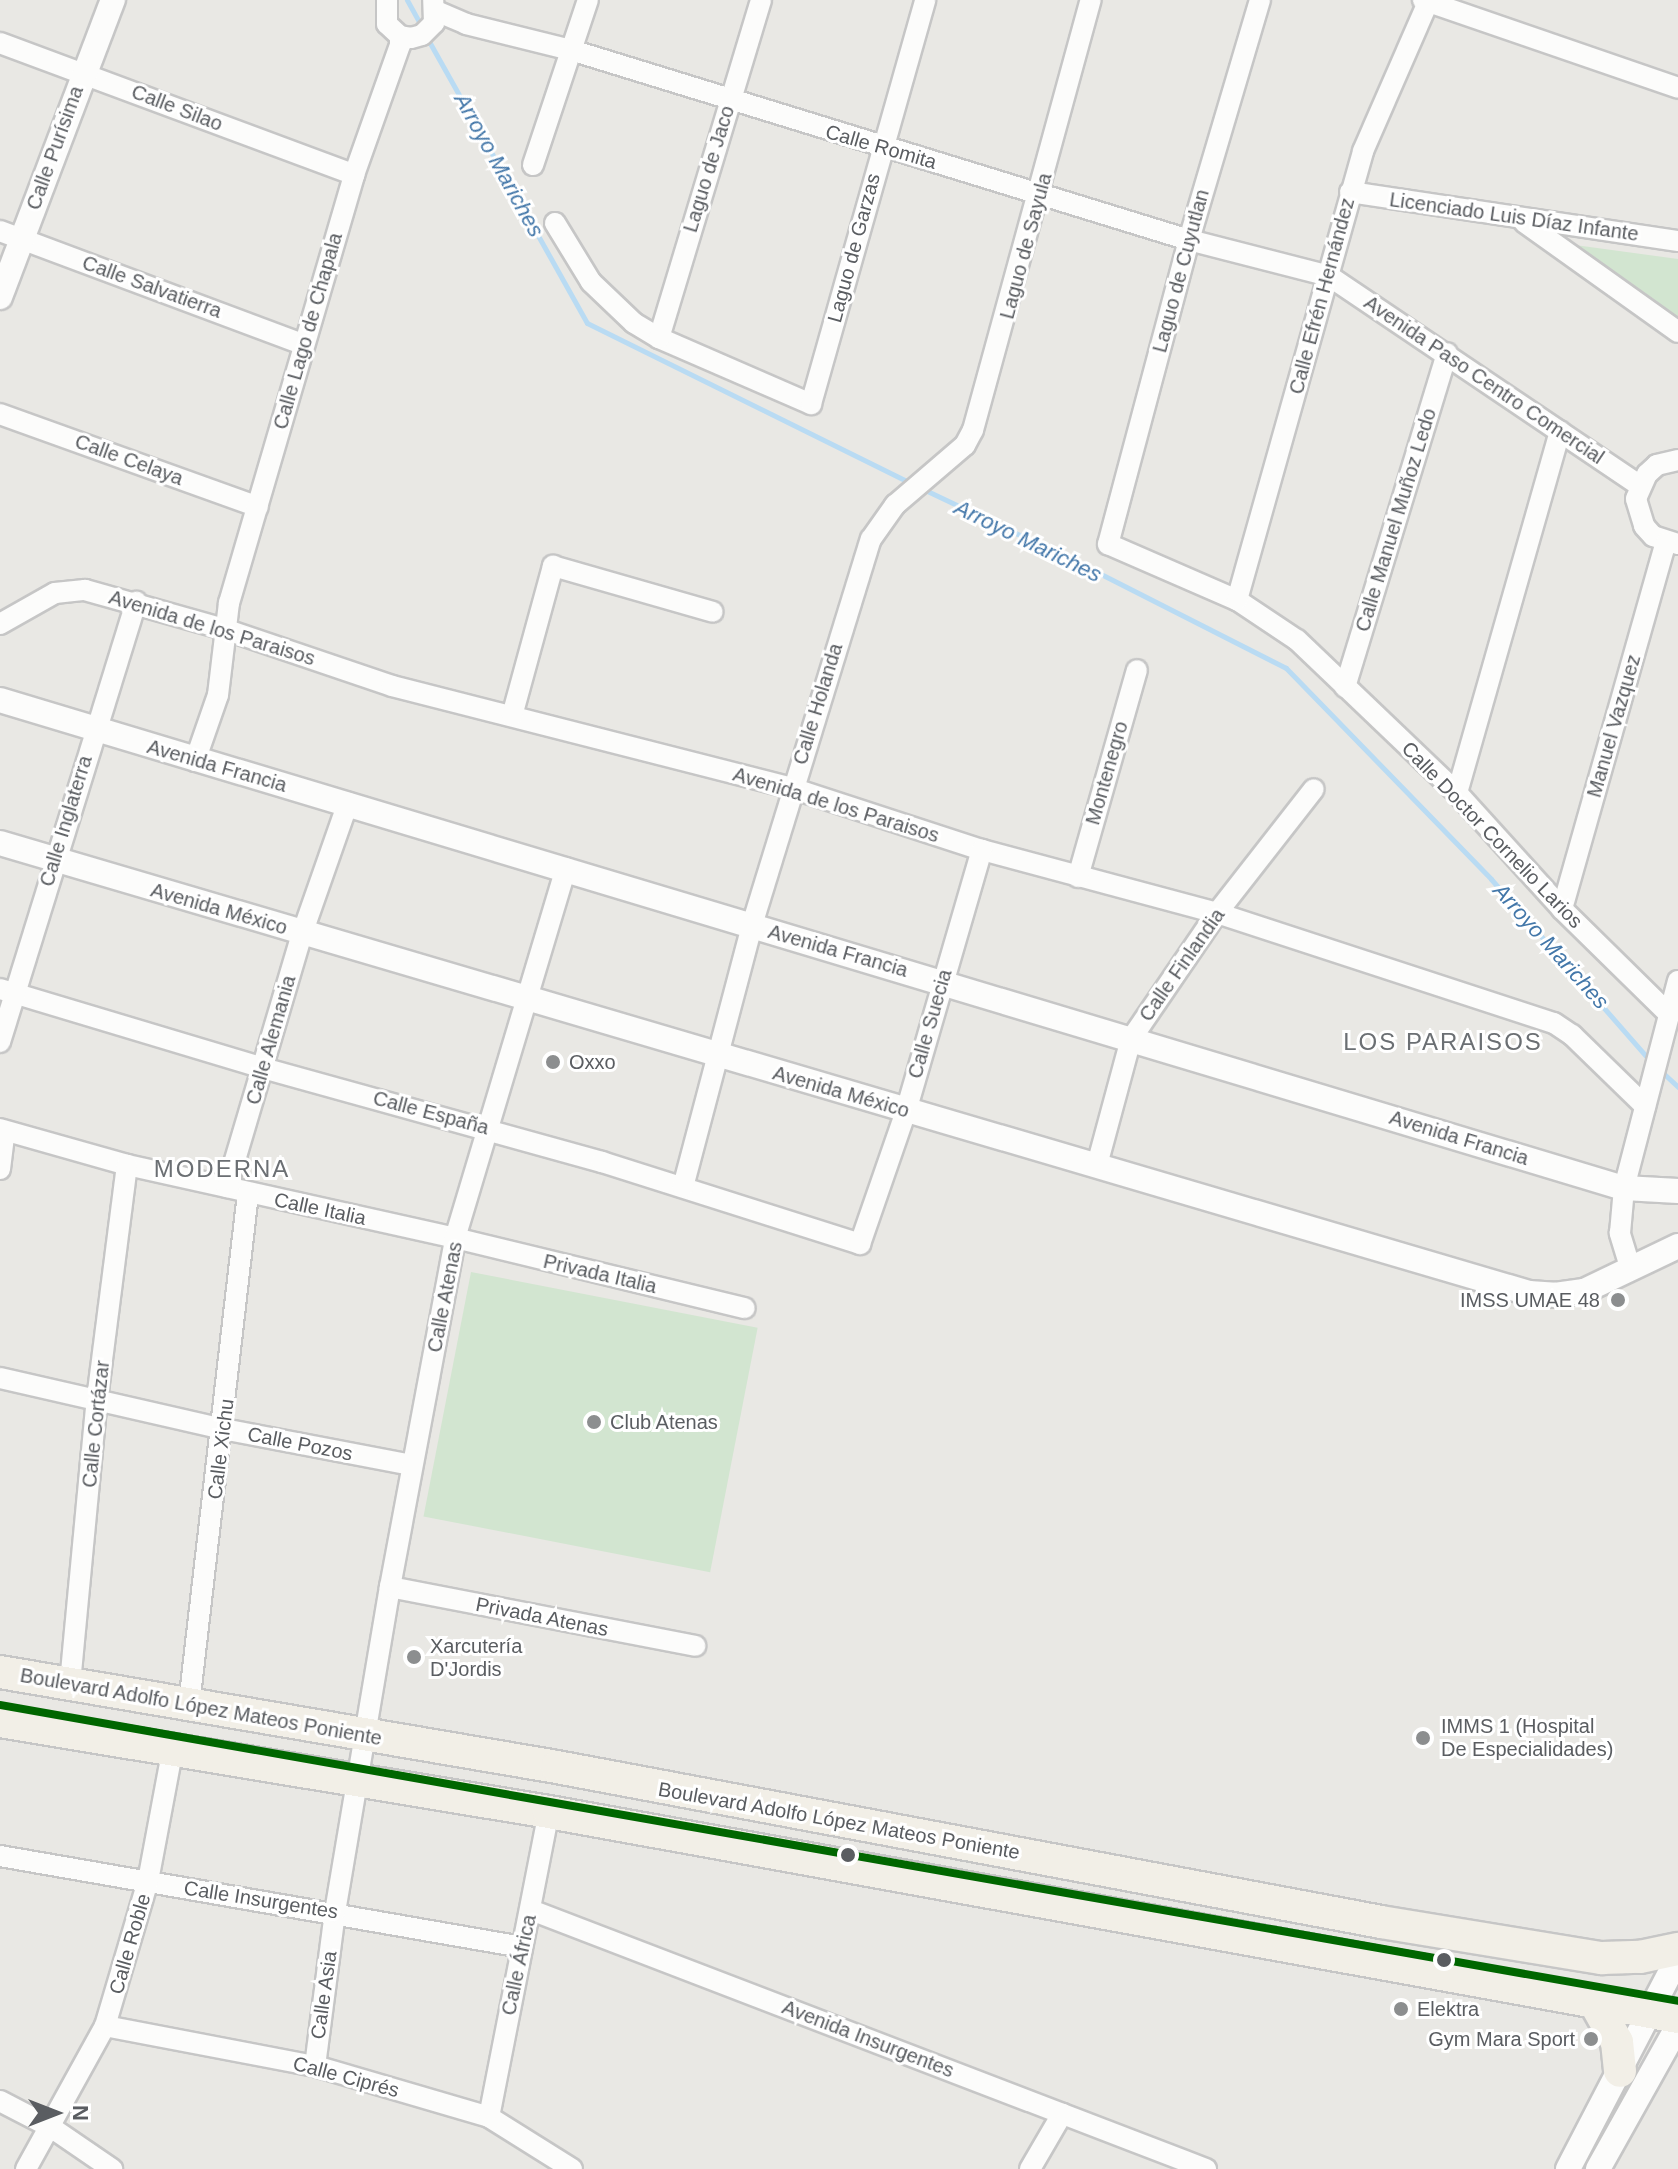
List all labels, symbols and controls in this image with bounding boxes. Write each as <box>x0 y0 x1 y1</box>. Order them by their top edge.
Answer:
street label: Calle Silao <box>128 80 226 136</box>
street label: Calle Purísima <box>21 83 89 213</box>
water label: Arroyo Mariches <box>449 89 549 241</box>
street label: Laguo de Jaco <box>678 103 740 235</box>
street label: Calle Romita <box>823 120 939 174</box>
street label: Laguo de Sayula <box>995 170 1057 322</box>
street label: Laguo de Garzas <box>823 171 885 325</box>
street label: Laguo de Cuyutlan <box>1148 187 1214 355</box>
street label: Licenciado Luis Díaz Infante <box>1388 188 1640 246</box>
street label: Calle Efrén Hernández <box>1284 195 1360 397</box>
street label: Calle Lago de Chapala <box>268 230 348 432</box>
street label: Calle Salvatierra <box>79 251 225 323</box>
street label: Avenida Paso Centro Comercial <box>1359 291 1609 469</box>
street label: Calle Manuel Muñoz Ledo <box>1351 405 1441 635</box>
street label: Calle Celaya <box>72 429 186 491</box>
water label: Arroyo Mariches <box>950 494 1106 588</box>
street label: Avenida de los Paraisos <box>106 585 318 671</box>
street label: Calle Holanda <box>788 640 848 768</box>
street label: Manuel Vazquez <box>1582 652 1646 800</box>
street label: Montenegro <box>1081 718 1133 828</box>
street label: Avenida Francia <box>144 735 290 797</box>
street label: Calle Doctor Cornelio Larios <box>1396 737 1588 933</box>
street label: Calle Inglaterra <box>35 753 97 889</box>
street label: Avenida de los Paraisos <box>730 762 942 848</box>
street label: Avenida México <box>148 878 290 940</box>
water label: Arroyo Mariches <box>1488 878 1614 1014</box>
street label: Calle Finlandia <box>1134 904 1230 1026</box>
street label: Avenida Francia <box>765 920 911 982</box>
street label: Calle Suecia <box>903 967 957 1081</box>
street label: Calle Alemania <box>241 972 301 1108</box>
district label: LOS PARAISOS <box>1343 1028 1543 1056</box>
place label: Oxxo <box>569 1050 616 1074</box>
marker: Oxxo <box>544 1053 562 1071</box>
street label: Avenida México <box>770 1061 912 1123</box>
street label: Calle España <box>370 1086 492 1140</box>
street label: Avenida Francia <box>1387 1105 1531 1171</box>
district label: MODERNA <box>154 1155 290 1183</box>
street label: Calle Italia <box>272 1188 368 1230</box>
street label: Calle Atenas <box>422 1239 468 1355</box>
street label: Privada Italia <box>541 1249 659 1299</box>
place label: IMSS UMAE 48 <box>1460 1288 1600 1312</box>
marker: IMSS UMAE 48 <box>1607 1289 1629 1311</box>
street label: Calle Cortázar <box>77 1359 115 1489</box>
street label: Calle Xichu <box>203 1397 239 1501</box>
place label: Club Atenas <box>610 1410 719 1434</box>
marker: Club Atenas <box>585 1413 603 1431</box>
street label: Calle Pozos <box>245 1422 355 1466</box>
street label: Privada Atenas <box>473 1592 611 1642</box>
place label: Xarcutería D'Jordis <box>430 1634 522 1681</box>
marker: Xarcutería D'Jordis <box>405 1648 423 1666</box>
street label: Boulevard Adolfo López Mateos Poniente <box>18 1663 384 1751</box>
place label: IMMS 1 (Hospital De Especialidades) <box>1441 1714 1613 1761</box>
marker: IMMS 1 (Hospital De Especialidades) <box>1412 1727 1434 1749</box>
street label: Boulevard Adolfo López Mateos Poniente <box>656 1777 1022 1865</box>
unlabelled marker <box>840 1847 856 1863</box>
street label: Calle Insurgentes <box>182 1876 340 1924</box>
street label: Calle Roble <box>104 1891 156 1997</box>
street label: Calle África <box>497 1912 541 2018</box>
street label: Calle Asia <box>306 1949 342 2041</box>
unlabelled marker <box>1436 1952 1452 1968</box>
street label: Avenida Insurgentes <box>779 1995 957 2083</box>
place label: Elektra <box>1417 1997 1479 2021</box>
marker: Elektra <box>1392 2000 1410 2018</box>
place label: Gym Mara Sport <box>1428 2027 1575 2051</box>
marker: Gym Mara Sport <box>1582 2030 1600 2048</box>
street label: Calle Ciprés <box>290 2051 402 2103</box>
north arrow <box>16 2073 96 2153</box>
text: N <box>68 2105 93 2121</box>

